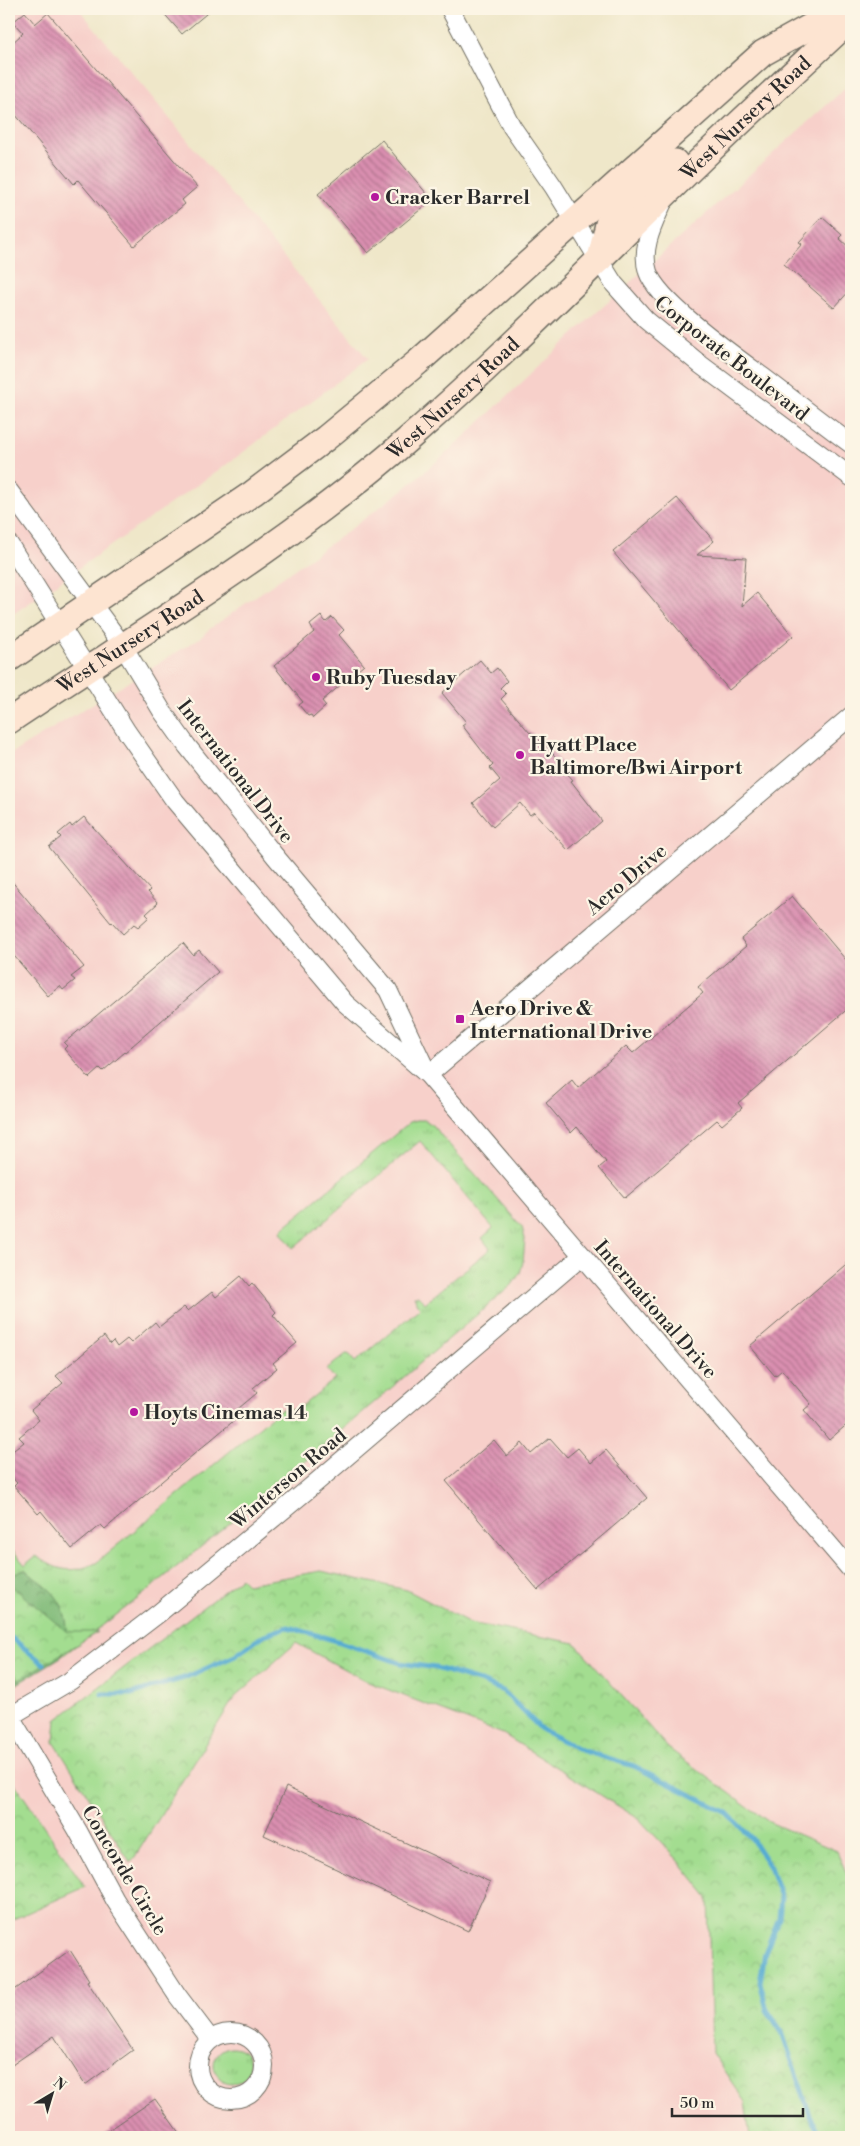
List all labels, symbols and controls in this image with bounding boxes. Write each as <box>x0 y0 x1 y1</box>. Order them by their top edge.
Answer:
street label: West Nursery Road <box>675 51 817 187</box>
place label: Cracker Barrel <box>385 186 530 211</box>
marker: Cracker Barrel <box>369 191 381 203</box>
street label: Corporate Boulevard <box>649 291 814 428</box>
street label: West Nursery Road <box>382 332 526 466</box>
street label: West Nursery Road <box>52 585 210 700</box>
place label: Ruby Tuesday <box>326 666 457 691</box>
marker: Ruby Tuesday <box>310 671 322 683</box>
street label: International Drive <box>171 695 299 849</box>
place label: Hyatt Place Baltimore/Bwi Airport <box>530 733 743 781</box>
marker: Hyatt Place Baltimore/Bwi Airport <box>514 749 526 761</box>
street label: Aero Drive <box>581 839 673 922</box>
place label: Aero Drive & International Drive <box>469 997 653 1045</box>
marker: Aero Drive & International Drive <box>454 1013 466 1025</box>
street label: International Drive <box>588 1236 722 1384</box>
place label: Hoyts Cinemas 14 <box>144 1401 307 1426</box>
marker: Hoyts Cinemas 14 <box>128 1406 140 1418</box>
street label: Winterson Road <box>225 1423 353 1536</box>
street label: Concorde Circle <box>75 1801 172 1940</box>
north arrow <box>28 2068 78 2118</box>
text: N <box>49 2074 69 2095</box>
scale bar <box>672 2086 804 2118</box>
text: 50 m <box>680 2094 714 2113</box>

